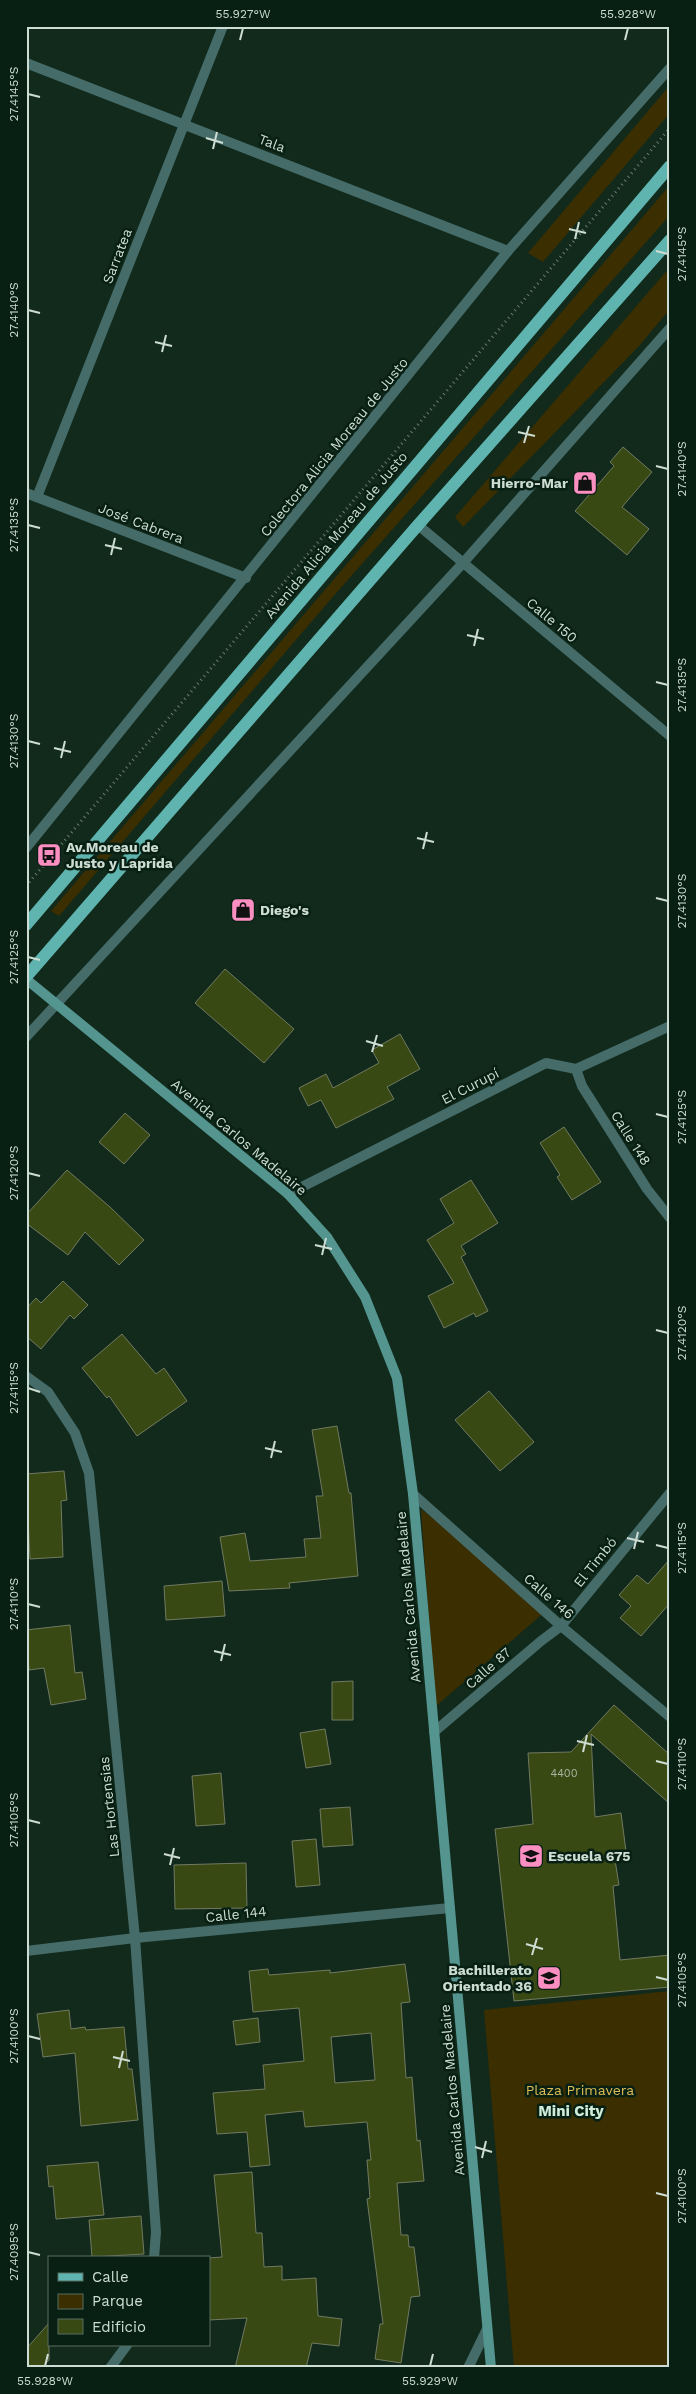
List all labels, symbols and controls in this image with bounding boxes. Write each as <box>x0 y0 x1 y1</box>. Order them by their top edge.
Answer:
text: 55.927°W <box>215 7 271 21</box>
text: 55.928°W <box>600 7 656 21</box>
text: 27.4145°S <box>7 67 21 121</box>
street label: Tala <box>256 131 288 155</box>
street label: Sarratea <box>99 226 135 286</box>
text: 27.4145°S <box>675 227 689 281</box>
text: 27.4140°S <box>7 282 21 338</box>
street label: Colectora Alicia Moreau de Justo <box>257 354 411 540</box>
text: 27.4140°S <box>675 441 689 497</box>
street label: Avenida Alicia Moreau de Justo <box>261 448 411 622</box>
shop icon: Hierro-Mar <box>572 470 598 496</box>
place label: Hierro-Mar <box>491 475 568 491</box>
text: 27.4135°S <box>7 498 21 552</box>
street label: José Cabrera <box>96 499 186 547</box>
street label: Calle 150 <box>523 594 581 646</box>
text: 27.4135°S <box>675 658 689 712</box>
text: 27.4130°S <box>7 714 21 768</box>
place label: Av.Moreau de Justo y Laprida <box>66 839 174 871</box>
bus stop icon: Av.Moreau de Justo y Laprida <box>36 842 62 868</box>
text: 27.4130°S <box>675 874 689 928</box>
shop icon: Diego's <box>230 897 256 923</box>
place label: Diego's <box>260 902 310 918</box>
text: 27.4125°S <box>7 930 21 984</box>
street label: El Curupí <box>438 1065 502 1107</box>
street label: Avenida Carlos Madelaire <box>168 1076 310 1198</box>
text: 27.4125°S <box>675 1090 689 1144</box>
street label: Calle 148 <box>608 1108 654 1168</box>
text: 27.4120°S <box>7 1146 21 1200</box>
text: 27.4120°S <box>675 1306 689 1360</box>
text: 27.4115°S <box>7 1362 21 1414</box>
street label: Avenida Carlos Madelaire <box>393 1511 423 1683</box>
text: 27.4115°S <box>675 1522 689 1574</box>
street label: El Timbó <box>570 1534 620 1590</box>
street label: Calle 146 <box>521 1570 577 1622</box>
text: 27.4110°S <box>7 1578 21 1630</box>
street label: Calle 87 <box>462 1644 514 1692</box>
text: 27.4110°S <box>675 1738 689 1790</box>
street label: Las Hortensias <box>96 1756 122 1858</box>
house number: 4400 <box>550 1767 578 1780</box>
text: 27.4105°S <box>7 1793 21 1847</box>
school or university icon: Escuela 675 <box>518 1843 544 1869</box>
place label: Escuela 675 <box>548 1848 630 1864</box>
street label: Calle 144 <box>205 1903 267 1925</box>
text: 27.4105°S <box>675 1953 689 2007</box>
place label: Bachillerato Orientado 36 <box>442 1962 532 1994</box>
school or university icon: Bachillerato Orientado 36 <box>536 1965 562 1991</box>
street label: Avenida Carlos Madelaire <box>437 2004 467 2176</box>
text: 27.4100°S <box>7 2008 21 2064</box>
park label: Plaza Primavera <box>526 2082 634 2098</box>
district label: Mini City <box>538 2102 604 2120</box>
text: 27.4100°S <box>675 2168 689 2224</box>
text: 27.4095°S <box>7 2223 21 2281</box>
legend <box>48 2256 210 2346</box>
text: Calle <box>92 2268 129 2286</box>
text: Parque <box>92 2292 143 2310</box>
text: Edificio <box>92 2318 146 2336</box>
text: 55.928°W <box>17 2374 73 2388</box>
text: 55.929°W <box>402 2374 458 2388</box>

